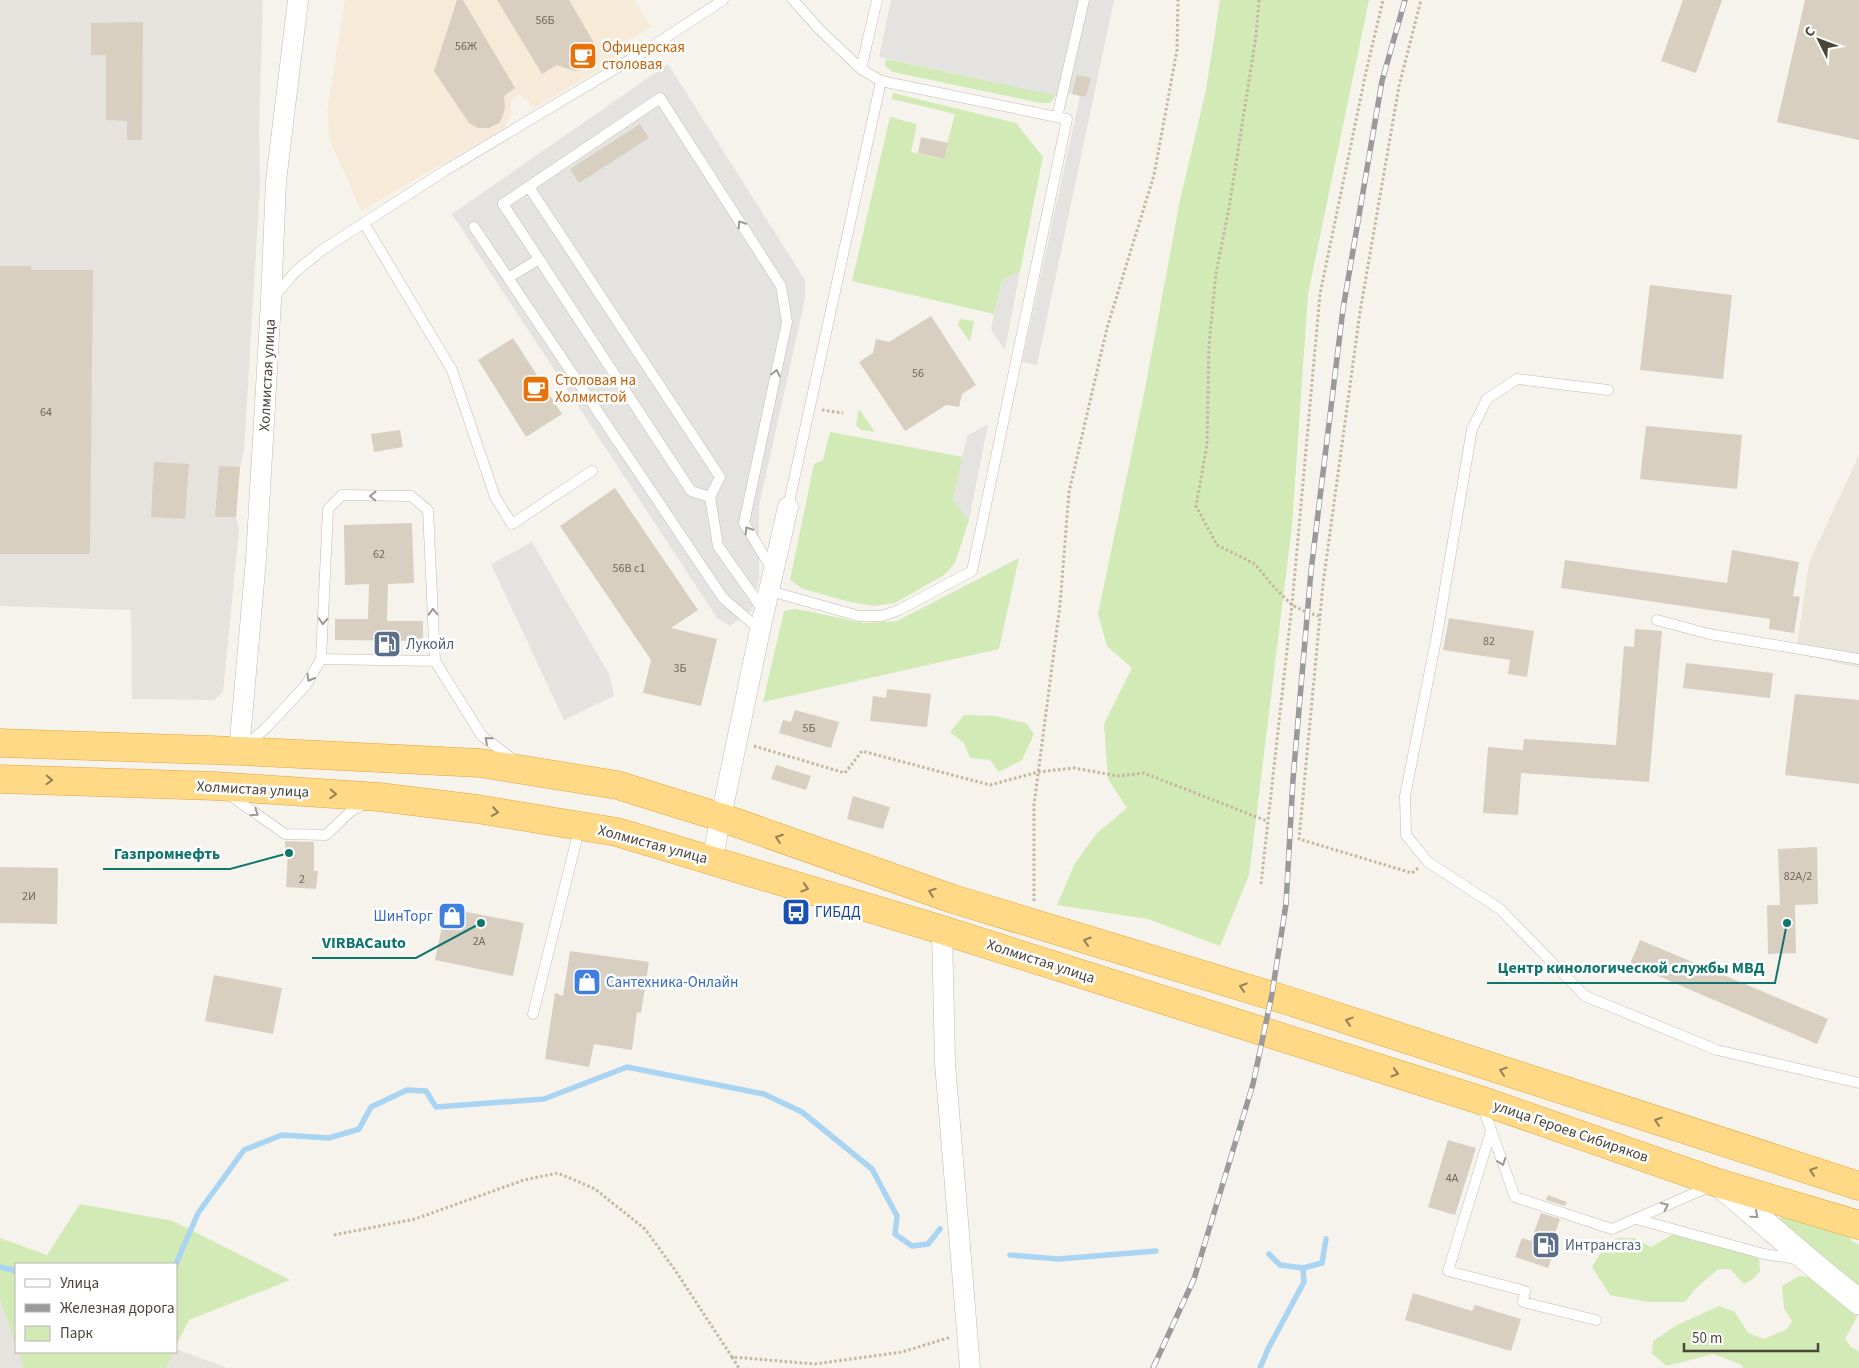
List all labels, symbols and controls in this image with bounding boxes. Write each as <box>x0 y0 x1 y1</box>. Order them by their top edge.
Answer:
house number: 56Б <box>536 12 554 29</box>
north arrow <box>1794 15 1844 65</box>
text: С <box>1800 22 1820 42</box>
place label: Офицерская столовая <box>602 37 685 75</box>
house number: 56Ж <box>455 38 477 55</box>
cafe icon: Офицерская столовая <box>568 41 598 71</box>
one-way arrow <box>737 220 747 229</box>
street label: Холмистая улица <box>254 318 281 432</box>
house number: 56 <box>912 365 924 382</box>
one-way arrow <box>770 368 781 377</box>
place label: Столовая на Холмистой <box>555 370 636 408</box>
cafe icon: Столовая на Холмистой <box>521 374 551 404</box>
house number: 64 <box>40 404 52 421</box>
one-way arrow <box>369 491 376 501</box>
one-way arrow <box>745 527 755 536</box>
house number: 62 <box>373 546 385 563</box>
house number: 56В с1 <box>613 560 645 577</box>
one-way arrow <box>427 608 438 616</box>
one-way arrow <box>317 617 328 625</box>
fuel station icon: Лукойл <box>372 629 402 659</box>
house number: 82 <box>1483 633 1495 650</box>
place label: Лукойл <box>406 634 454 655</box>
house number: 3Б <box>674 660 686 677</box>
one-way arrow <box>306 673 316 682</box>
house number: 5Б <box>803 720 815 737</box>
one-way arrow <box>485 737 494 746</box>
one-way arrow <box>45 775 53 786</box>
street label: Холмистая улица <box>196 776 310 803</box>
one-way arrow <box>330 788 338 799</box>
one-way arrow <box>490 806 499 816</box>
one-way arrow <box>249 807 259 816</box>
street label: Холмистая улица <box>596 820 710 869</box>
one-way arrow <box>775 834 784 844</box>
callout: Газпромнефть <box>103 838 230 869</box>
text: Газпромнефть <box>114 843 220 865</box>
house number: 82А/2 <box>1784 868 1812 885</box>
house number: 2 <box>299 871 305 888</box>
one-way arrow <box>800 883 809 893</box>
house number: 2И <box>22 888 36 905</box>
one-way arrow <box>928 888 937 898</box>
bus stop icon: ГИБДД <box>781 897 811 927</box>
shop icon: ШинТорг <box>437 901 467 931</box>
place label: ГИБДД <box>815 902 861 923</box>
place label: ШинТорг <box>374 906 433 927</box>
callout: VIRBACauto <box>312 927 416 958</box>
text: VIRBACauto <box>321 932 406 954</box>
house number: 2А <box>473 933 486 950</box>
street label: Холмистая улица <box>984 934 1098 989</box>
one-way arrow <box>1083 936 1092 946</box>
callout: Центр кинологической службы МВД <box>1487 952 1775 983</box>
text: Центр кинологической службы МВД <box>1497 957 1765 979</box>
shop icon: Сантехника-Онлайн <box>572 967 602 997</box>
place label: Сантехника-Онлайн <box>606 972 739 993</box>
one-way arrow <box>1239 983 1247 993</box>
one-way arrow <box>1345 1016 1353 1026</box>
one-way arrow <box>1391 1067 1399 1077</box>
one-way arrow <box>1500 1067 1508 1077</box>
street label: улица Героев Сибиряков <box>1490 1095 1652 1168</box>
one-way arrow <box>1654 1117 1662 1127</box>
one-way arrow <box>1496 1157 1506 1166</box>
one-way arrow <box>1809 1166 1817 1176</box>
house number: 4А <box>1446 1170 1459 1187</box>
one-way arrow <box>1660 1202 1669 1213</box>
one-way arrow <box>1749 1209 1758 1218</box>
fuel station icon: Интрансгаз <box>1531 1230 1561 1260</box>
place label: Интрансгаз <box>1565 1235 1641 1256</box>
legend <box>15 1263 178 1353</box>
text: Улица <box>60 1273 99 1294</box>
text: Железная дорога <box>60 1298 175 1319</box>
scale bar <box>1684 1320 1818 1352</box>
text: Парк <box>60 1323 94 1344</box>
text: 50 m <box>1692 1328 1722 1349</box>

